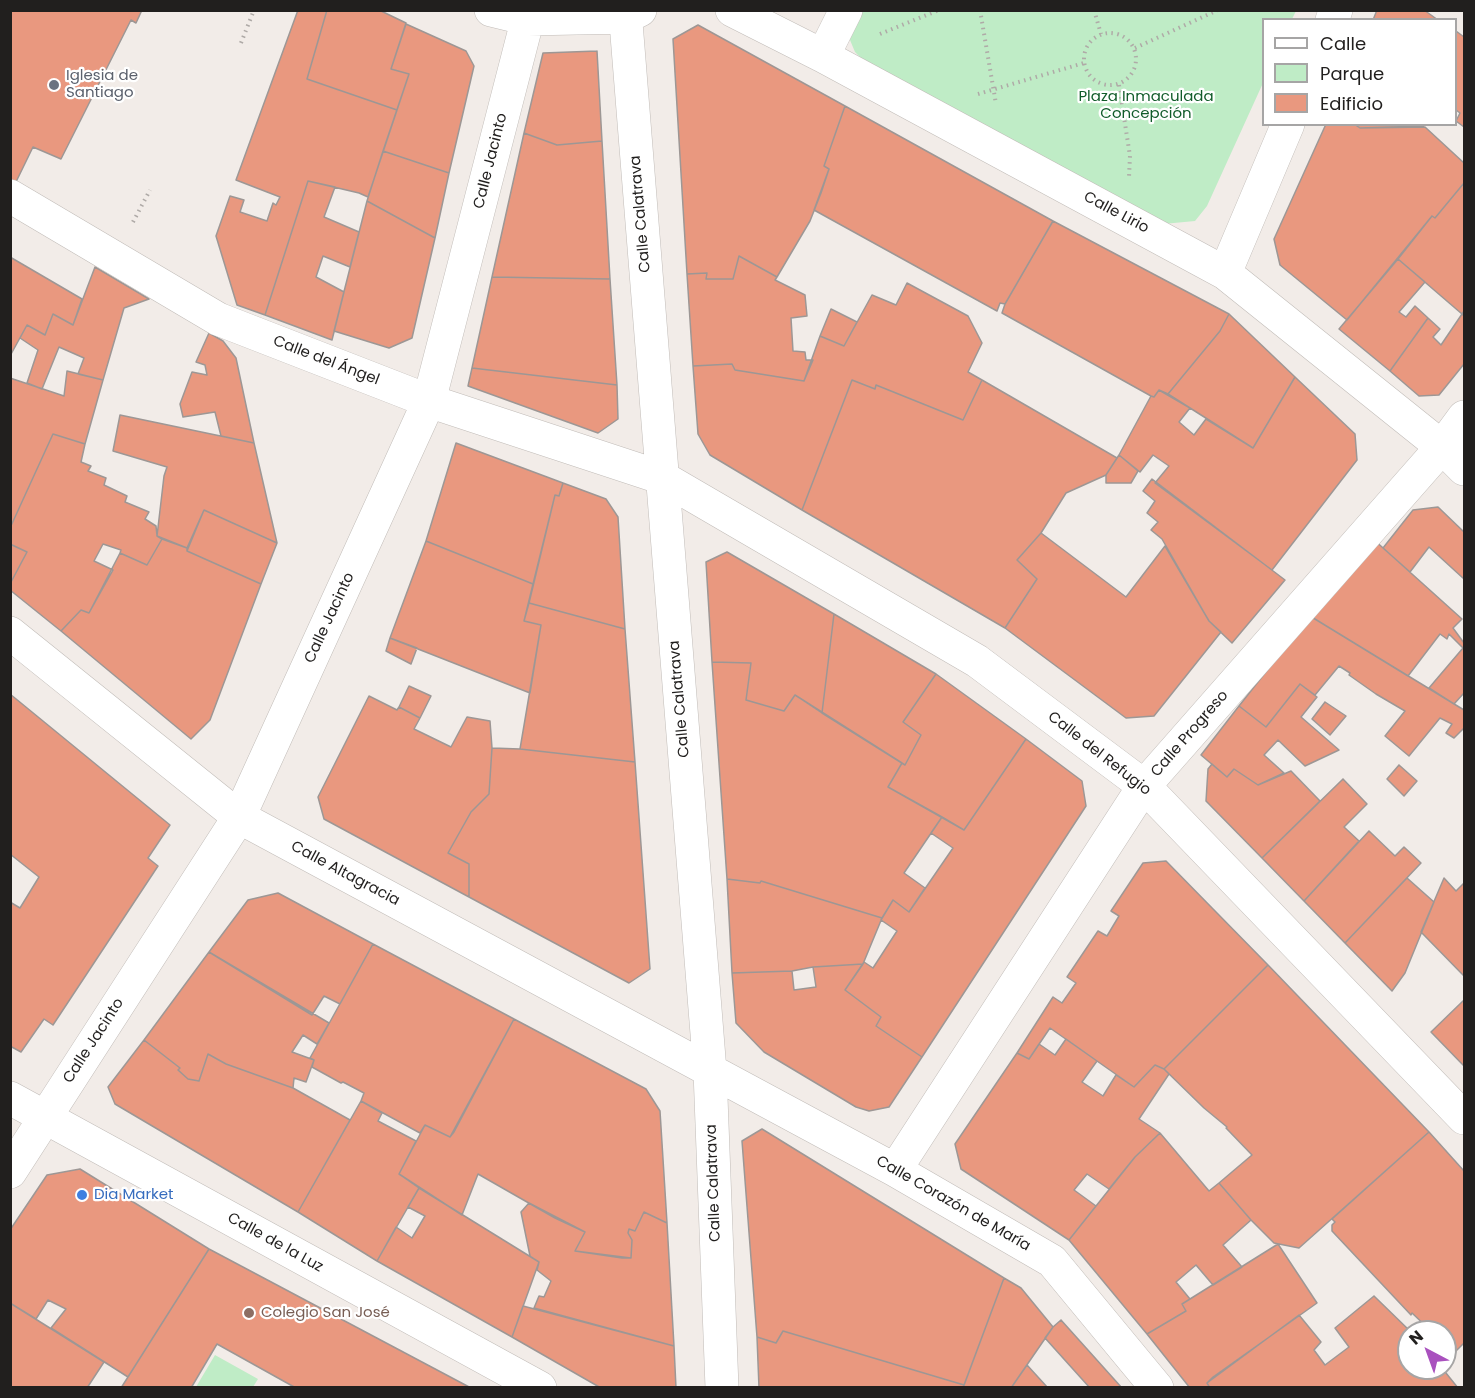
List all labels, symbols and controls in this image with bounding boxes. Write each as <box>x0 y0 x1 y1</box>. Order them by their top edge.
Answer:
legend <box>1262 18 1457 126</box>
text: Calle <box>1320 31 1366 56</box>
text: Parque <box>1320 61 1384 86</box>
place label: Iglesia de Santiago <box>66 67 138 102</box>
marker: Iglesia de Santiago <box>47 78 61 92</box>
park label: Plaza Inmaculada Concepción <box>1078 88 1214 123</box>
text: Edificio <box>1320 91 1383 116</box>
street label: Calle Jacinto <box>470 111 512 211</box>
street label: Calle Calatrava <box>627 155 655 273</box>
street label: Calle Lirio <box>1080 188 1152 238</box>
street label: Calle del Ángel <box>270 332 382 390</box>
street label: Calle Jacinto <box>301 570 359 666</box>
street label: Calle Calatrava <box>666 640 694 758</box>
street label: Calle Progreso <box>1148 687 1232 781</box>
street label: Calle del Refugio <box>1044 708 1154 800</box>
street label: Calle Altagracia <box>288 838 402 910</box>
street label: Calle Jacinto <box>60 995 128 1087</box>
street label: Calle Calatrava <box>703 1124 725 1242</box>
street label: Calle Corazón de María <box>873 1152 1033 1256</box>
place label: Dia Market <box>94 1186 174 1204</box>
marker: Dia Market <box>75 1188 89 1202</box>
street label: Calle de la Luz <box>224 1209 326 1277</box>
place label: Colegio San José <box>261 1304 390 1322</box>
marker: Colegio San José <box>242 1306 256 1320</box>
north arrow <box>1397 1320 1457 1380</box>
text: N <box>1404 1325 1428 1350</box>

